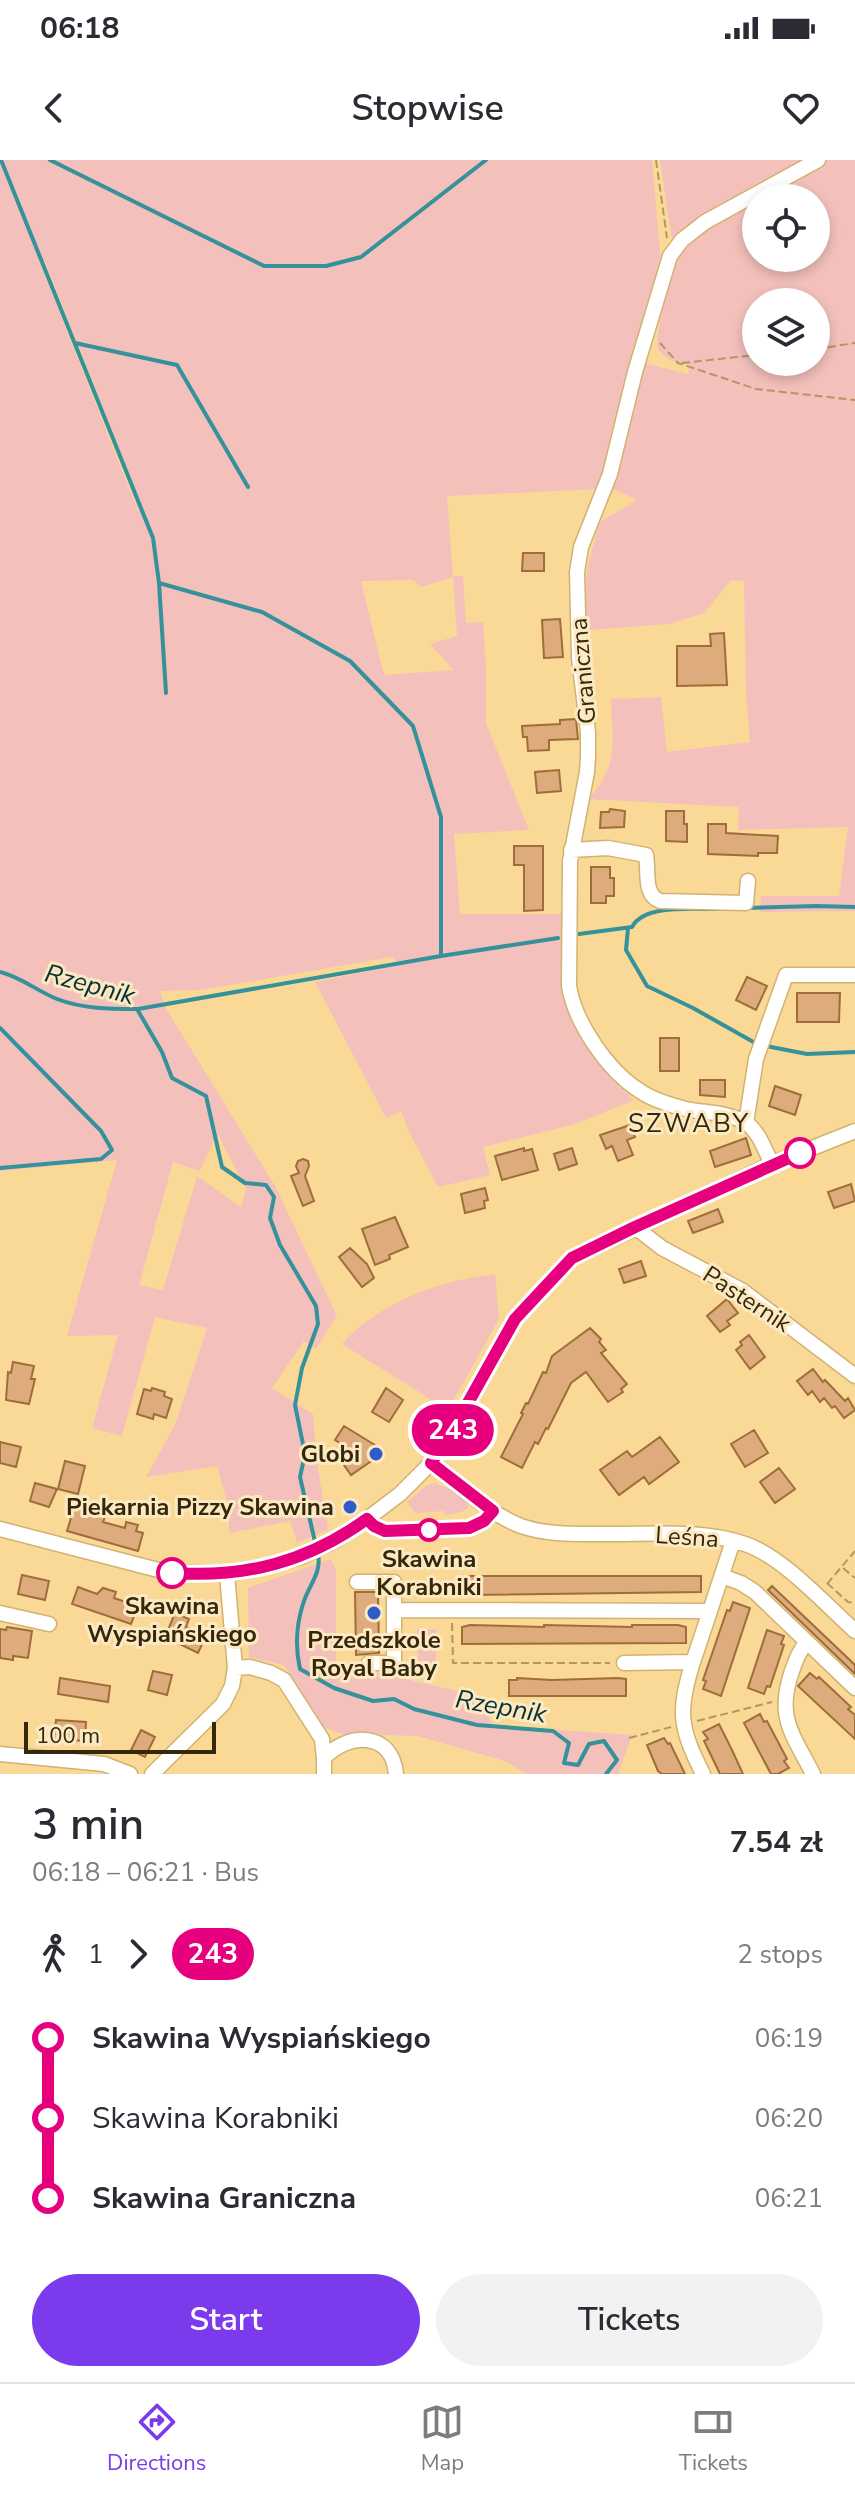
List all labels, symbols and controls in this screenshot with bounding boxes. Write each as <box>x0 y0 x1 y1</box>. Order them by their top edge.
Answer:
text: 06:18 <box>40 8 119 49</box>
text: Stopwise <box>351 84 504 133</box>
icon: back <box>32 86 76 130</box>
icon: heart <box>779 86 823 130</box>
map controls <box>742 184 830 376</box>
button: locate <box>742 184 830 272</box>
button: layers <box>742 288 830 376</box>
street label: Graniczna <box>562 617 604 725</box>
water label: Rzepnik <box>41 956 140 1014</box>
district label: SZWABY <box>628 1106 750 1141</box>
unlabelled marker <box>785 1138 815 1168</box>
street label: Pasternik <box>697 1258 798 1340</box>
line badge: 243 <box>407 1404 499 1456</box>
text: 243 <box>428 1411 478 1449</box>
place label: Globi <box>300 1438 360 1470</box>
marker: Globi <box>367 1445 385 1463</box>
place label: Piekarnia Pizzy Skawina <box>66 1491 334 1523</box>
marker: Piekarnia Pizzy Skawina <box>341 1498 359 1516</box>
marker: Skawina Korabniki <box>418 1519 440 1541</box>
street label: Leśna <box>654 1519 720 1555</box>
place label: Skawina Korabniki <box>376 1543 482 1603</box>
marker: Skawina Wyspiańskiego <box>157 1558 187 1588</box>
place label: Skawina Wyspiańskiego <box>87 1590 257 1650</box>
marker: Przedszkole Royal Baby <box>365 1604 383 1622</box>
place label: Przedszkole Royal Baby <box>307 1624 441 1684</box>
water label: Rzepnik <box>453 1681 550 1732</box>
scale bar <box>24 1718 216 1754</box>
text: 100 m <box>36 1721 100 1751</box>
text: 3 min <box>32 1795 144 1855</box>
text: 7.54 zł <box>730 1822 823 1863</box>
text: 06:18 – 06:21 · Bus <box>32 1855 259 1890</box>
icon: walk <box>32 1932 76 1976</box>
icon: forward <box>116 1932 160 1976</box>
text: 243 <box>188 1935 238 1973</box>
text: 1 <box>88 1937 104 1972</box>
text: 2 stops <box>737 1937 823 1972</box>
text: Skawina Wyspiańskiego <box>92 2018 431 2059</box>
text: 06:19 <box>755 2021 823 2056</box>
text: Skawina Korabniki <box>92 2098 339 2139</box>
text: 06:20 <box>755 2101 823 2136</box>
text: Skawina Graniczna <box>92 2178 356 2219</box>
text: 06:21 <box>755 2181 823 2216</box>
button: Start <box>32 2274 420 2366</box>
button: Tickets <box>436 2274 823 2366</box>
tab: Directions <box>107 2400 206 2478</box>
tab: Map <box>420 2400 464 2478</box>
tab: Tickets <box>679 2400 748 2478</box>

